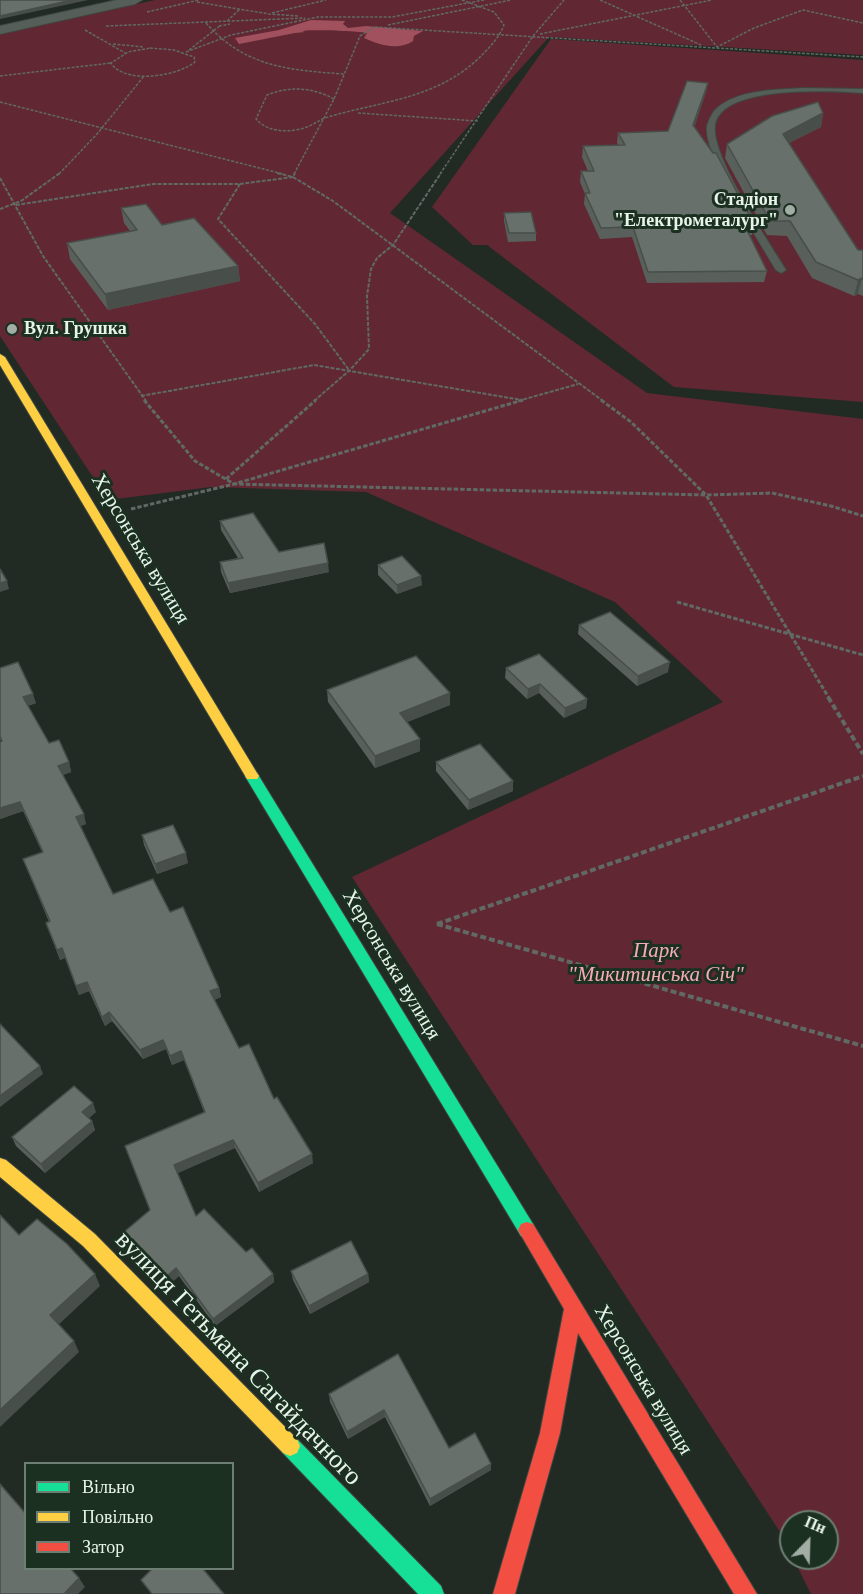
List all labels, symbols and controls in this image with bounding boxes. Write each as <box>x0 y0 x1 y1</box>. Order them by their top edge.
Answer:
place label: Стадіон "Електрометалург" <box>614 189 778 232</box>
marker: Стадіон "Електрометалург" <box>783 203 797 217</box>
place label: Вул. Грушка <box>24 318 127 340</box>
marker: Вул. Грушка <box>5 322 19 336</box>
street label: Херсонська вулиця <box>85 469 195 629</box>
street label: Херсонська вулиця <box>336 885 446 1045</box>
park label: Парк "Микитинська Січ" <box>568 938 744 988</box>
street label: вулиця Гетьмана Сагайдачного <box>108 1225 368 1493</box>
street label: Херсонська вулиця <box>588 1300 698 1460</box>
legend <box>24 1462 234 1570</box>
text: Вільно <box>82 1477 135 1497</box>
text: Повільно <box>82 1507 153 1527</box>
north arrow <box>779 1510 839 1570</box>
text: Пн <box>802 1513 829 1537</box>
text: Затор <box>82 1537 124 1557</box>

